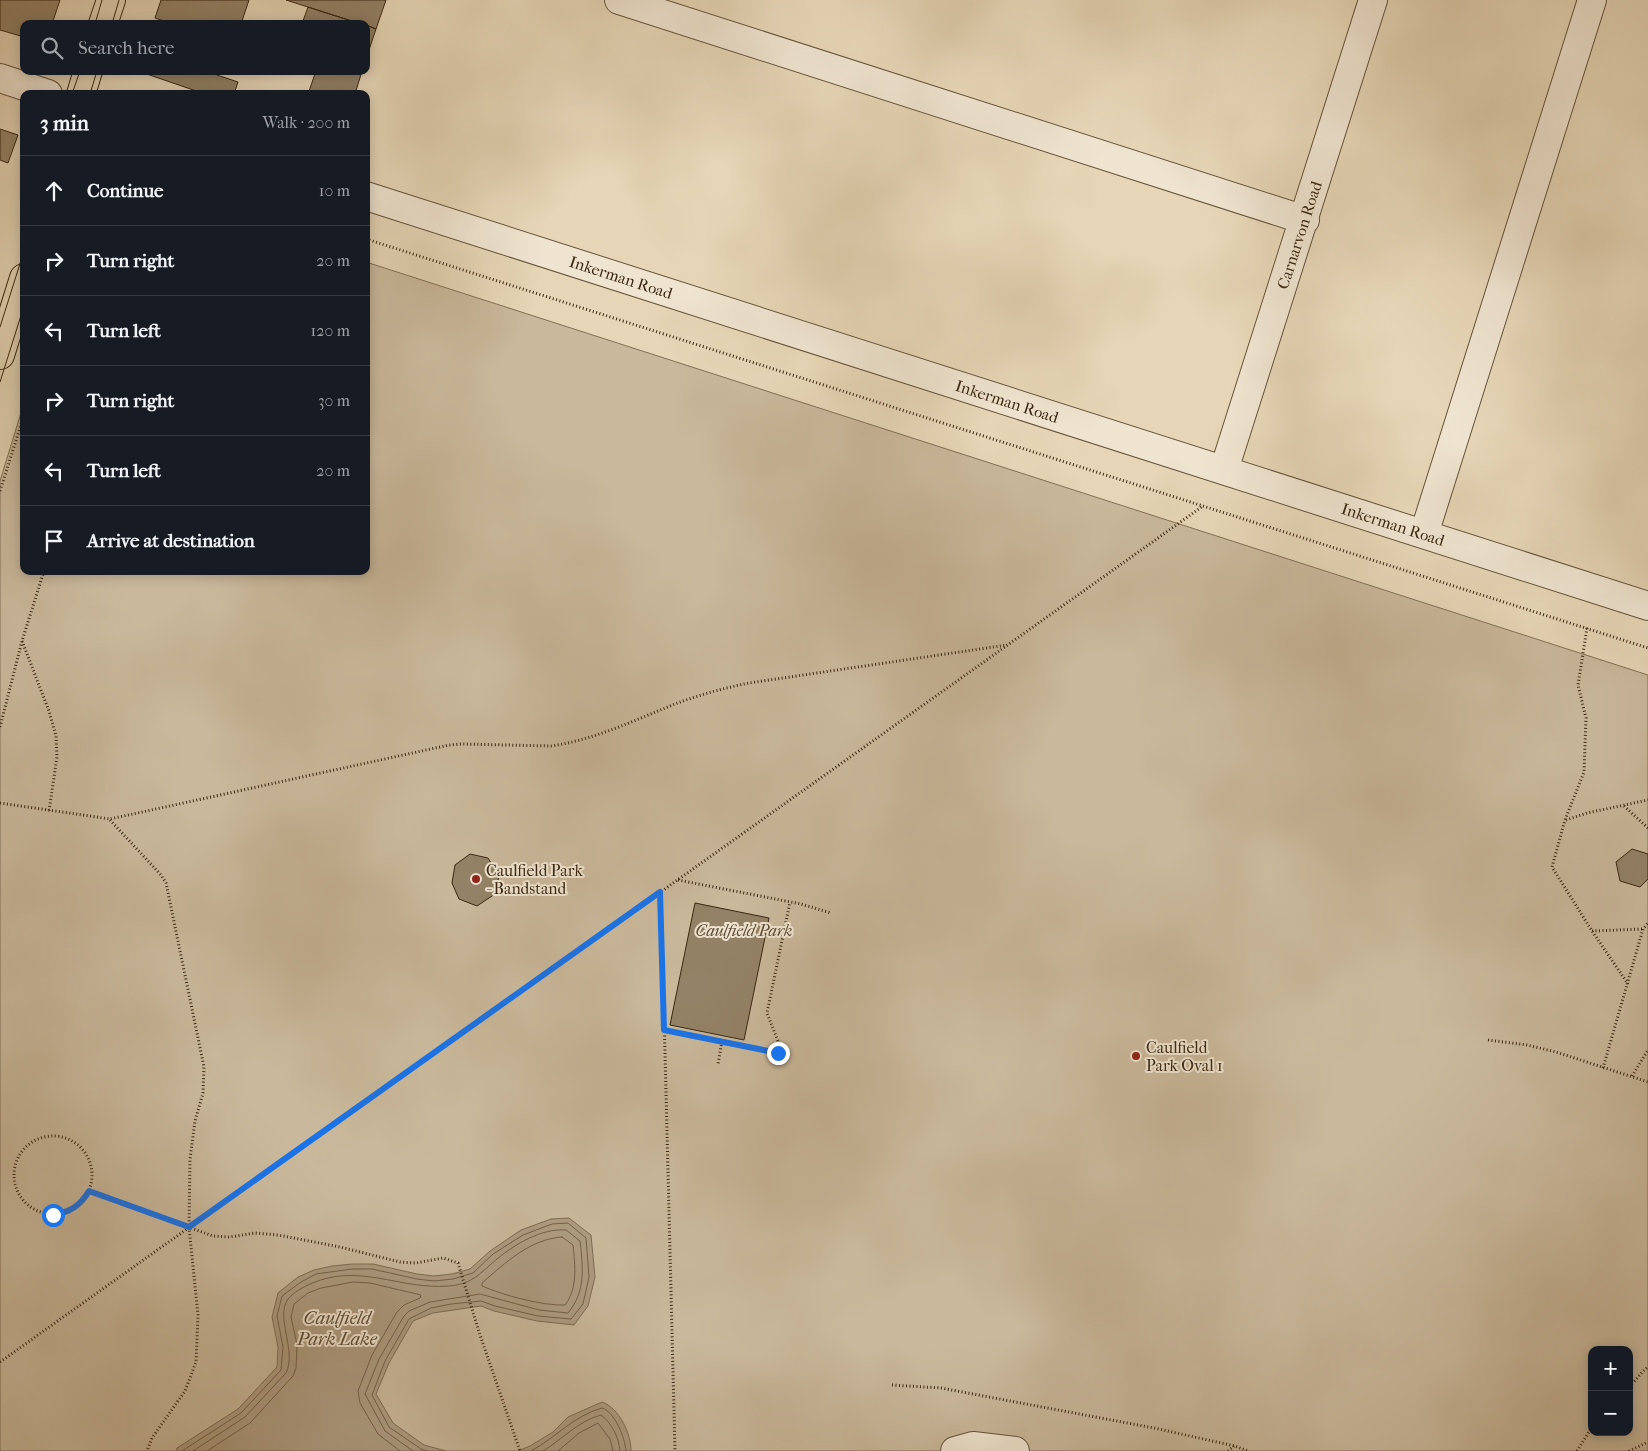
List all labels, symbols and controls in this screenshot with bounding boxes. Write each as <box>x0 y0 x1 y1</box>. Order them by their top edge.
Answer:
search box <box>20 20 370 75</box>
icon: search <box>38 34 66 62</box>
text: Search here <box>78 37 174 59</box>
text: 3 min <box>40 111 89 135</box>
text: Walk · 200 m <box>263 113 350 132</box>
icon: ahead <box>40 177 68 205</box>
street label: Carnarvon Road <box>1273 178 1326 292</box>
text: Continue <box>87 180 163 202</box>
text: 10 m <box>319 181 350 200</box>
icon: right <box>40 247 68 275</box>
text: Turn right <box>87 250 174 272</box>
text: 20 m <box>316 251 350 270</box>
street label: Inkerman Road <box>567 252 675 303</box>
icon: left <box>40 317 68 345</box>
text: Turn left <box>87 320 161 342</box>
text: 120 m <box>311 321 350 340</box>
street label: Inkerman Road <box>953 376 1061 427</box>
icon: right <box>40 387 68 415</box>
text: Turn right <box>87 390 174 412</box>
text: 30 m <box>318 391 350 410</box>
icon: left <box>40 457 68 485</box>
text: Turn left <box>87 460 161 482</box>
text: 20 m <box>316 461 350 480</box>
street label: Inkerman Road <box>1339 499 1447 550</box>
icon: arrive <box>40 527 68 555</box>
text: Arrive at destination <box>87 530 255 552</box>
place label: Caulfield Park - Bandstand <box>486 861 583 898</box>
marker: Caulfield Park - Bandstand <box>470 873 482 885</box>
park label: Caulfield Park <box>696 921 792 940</box>
place label: Caulfield Park Oval 1 <box>1146 1038 1223 1075</box>
route end <box>767 1042 790 1065</box>
marker: Caulfield Park Oval 1 <box>1130 1050 1142 1062</box>
route start <box>42 1204 65 1227</box>
water label: Caulfield Park Lake <box>296 1308 378 1350</box>
map controls <box>1588 1346 1633 1436</box>
button: + <box>1588 1346 1633 1391</box>
button: − <box>1588 1391 1633 1436</box>

